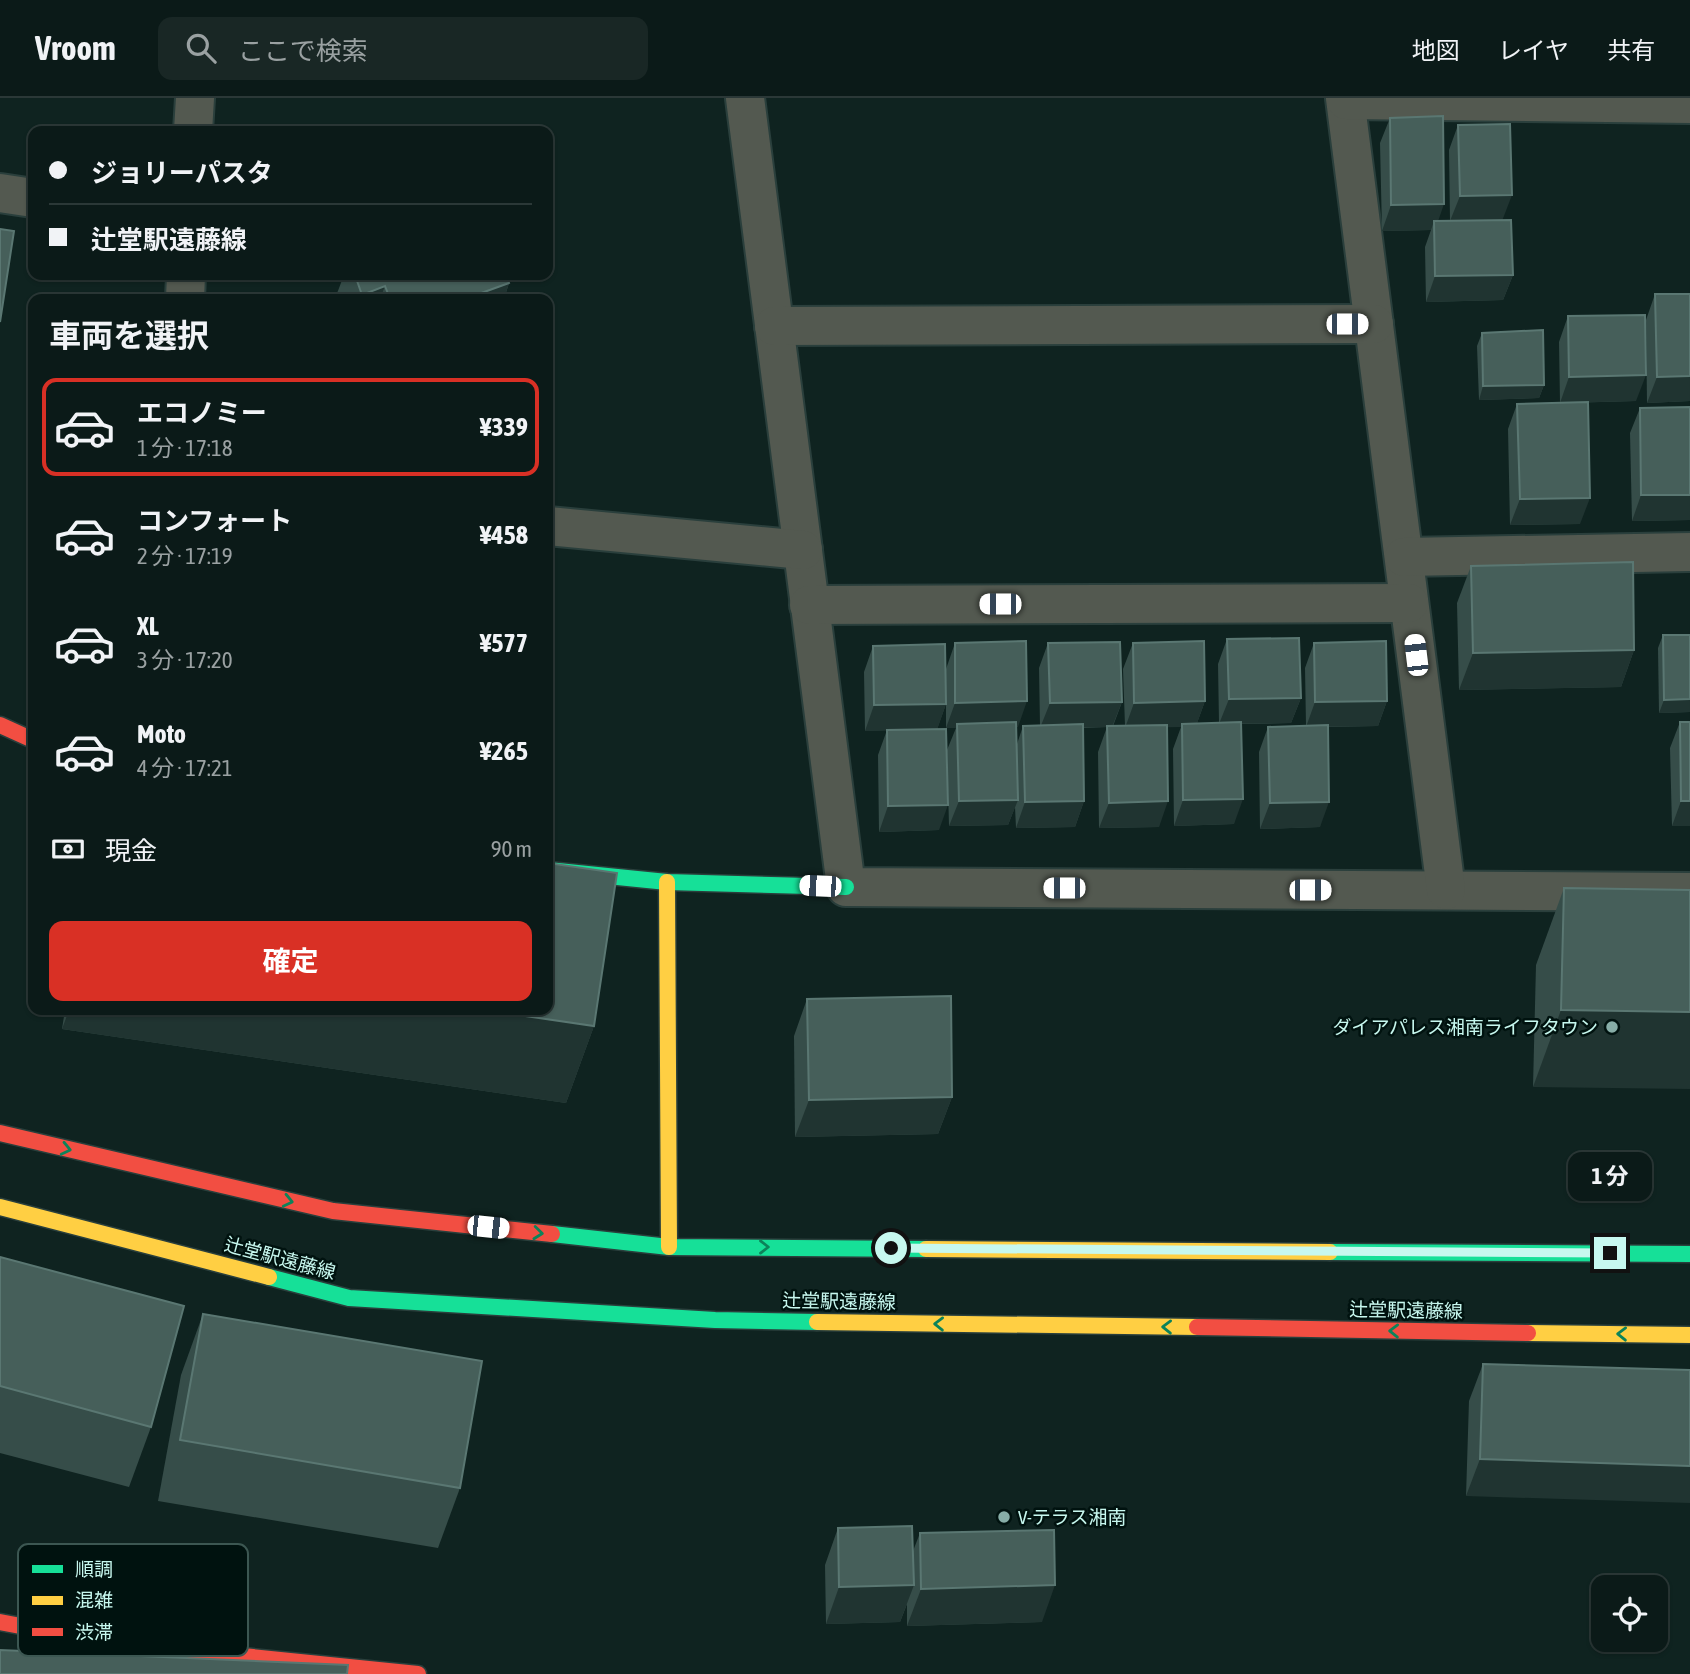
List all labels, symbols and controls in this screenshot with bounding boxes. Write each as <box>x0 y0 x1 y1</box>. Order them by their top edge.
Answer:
search box <box>158 17 648 80</box>
text: Vroom <box>35 29 116 67</box>
icon: search <box>182 29 220 67</box>
text: ここで検索 <box>238 36 368 66</box>
text: 地図 <box>1412 37 1460 64</box>
text: レイヤ <box>1498 37 1569 64</box>
text: 共有 <box>1607 37 1655 64</box>
text: ジョリーパスタ <box>91 158 273 188</box>
text: 辻堂駅遠藤線 <box>91 225 247 255</box>
car <box>1327 314 1369 335</box>
text: 車両を選択 <box>49 317 209 354</box>
icon: car <box>53 396 116 459</box>
text: エコノミー <box>137 398 267 428</box>
text: ¥339 <box>480 412 528 442</box>
text: 1 分 · 17:18 <box>137 435 233 461</box>
icon: car <box>53 504 116 567</box>
text: コンフォート <box>137 506 292 536</box>
text: ¥458 <box>480 520 528 550</box>
text: 2 分 · 17:19 <box>137 543 233 569</box>
car <box>980 594 1022 615</box>
text: XL <box>137 611 159 641</box>
icon: car <box>53 612 116 675</box>
text: ¥577 <box>480 628 528 658</box>
car <box>1404 633 1429 677</box>
text: 3 分 · 17:20 <box>137 647 233 673</box>
text: Moto <box>137 719 186 749</box>
icon: car <box>53 720 116 783</box>
text: ¥265 <box>480 736 528 766</box>
text: 4 分 · 17:21 <box>137 755 233 781</box>
icon: cash <box>49 830 87 868</box>
text: 現金 <box>105 836 157 866</box>
text: 90 m <box>491 836 532 862</box>
car <box>799 875 842 897</box>
car <box>1044 878 1086 899</box>
car <box>1290 880 1332 901</box>
button: 確定 <box>49 921 532 1001</box>
place label: ダイアパレス湘南ライフタウン <box>1332 1016 1598 1038</box>
marker: ダイアパレス湘南ライフタウン <box>1604 1019 1620 1035</box>
one-way arrow <box>60 1141 72 1155</box>
callout: 1 分 <box>1568 1152 1652 1200</box>
text: 1 分 <box>1592 1163 1628 1189</box>
one-way arrow <box>282 1192 294 1207</box>
car <box>467 1214 510 1240</box>
one-way arrow <box>532 1225 543 1240</box>
route start <box>875 1232 907 1264</box>
street label: 辻堂駅遠藤線 <box>222 1233 338 1283</box>
route end <box>1594 1237 1626 1269</box>
one-way arrow <box>760 1239 770 1255</box>
street label: 辻堂駅遠藤線 <box>782 1289 896 1313</box>
street label: 辻堂駅遠藤線 <box>1349 1298 1463 1322</box>
one-way arrow <box>934 1316 944 1332</box>
one-way arrow <box>1161 1320 1172 1335</box>
one-way arrow <box>1389 1323 1400 1338</box>
one-way arrow <box>1616 1326 1627 1341</box>
place label: V-テラス湘南 <box>1018 1506 1127 1528</box>
marker: V-テラス湘南 <box>996 1509 1012 1525</box>
legend <box>18 1544 248 1656</box>
text: 順調 <box>75 1558 113 1580</box>
map controls <box>1591 1575 1668 1652</box>
button: locate <box>1591 1575 1668 1652</box>
text: 混雑 <box>75 1589 113 1611</box>
text: 渋滞 <box>75 1621 113 1643</box>

